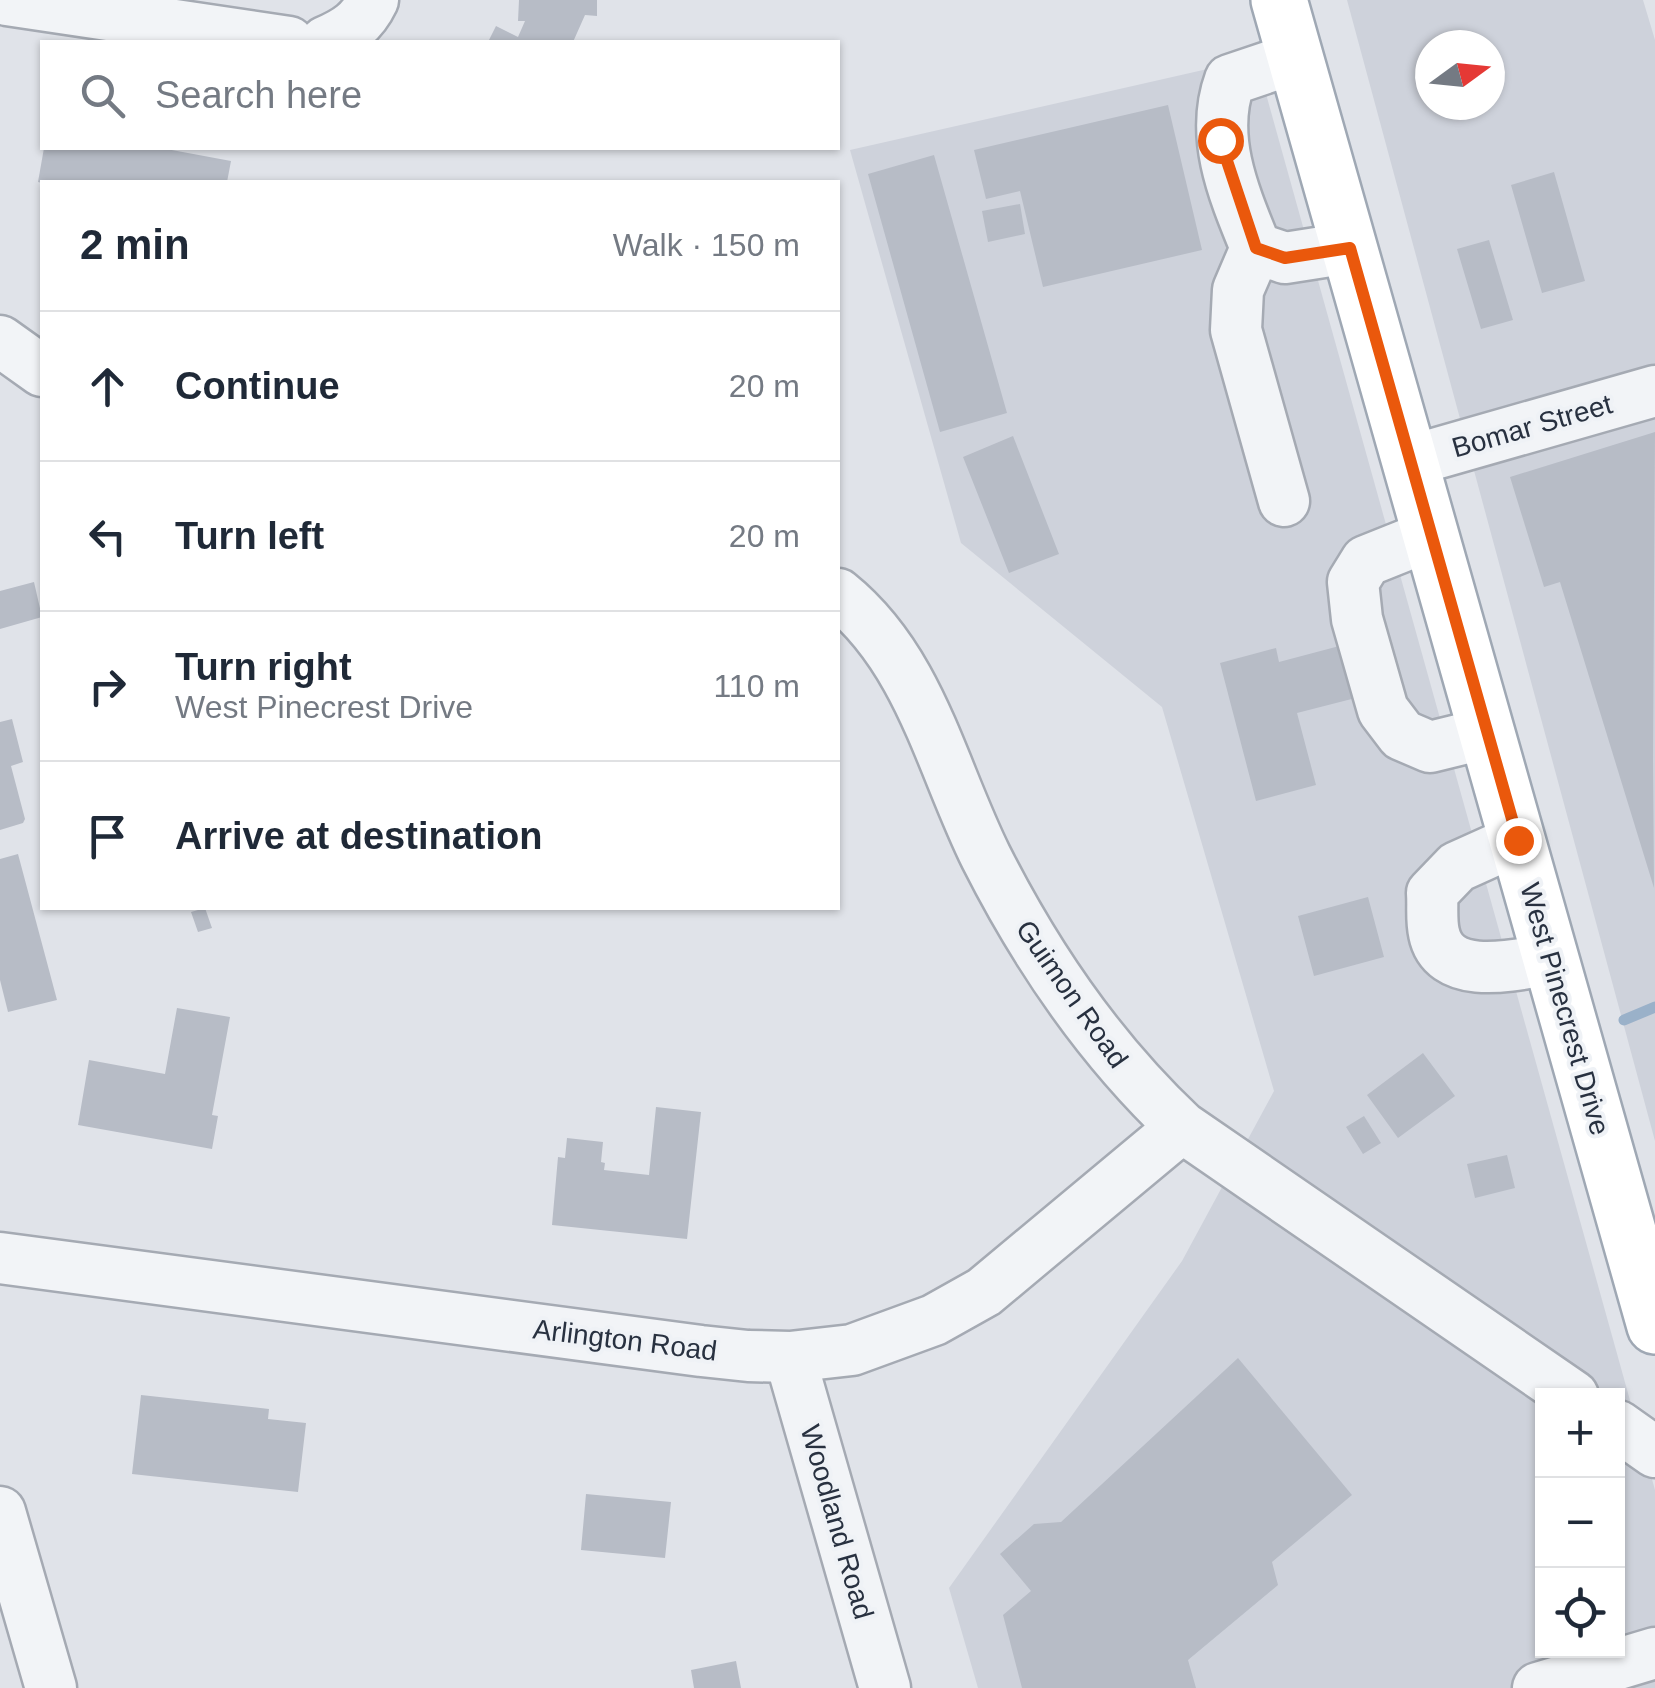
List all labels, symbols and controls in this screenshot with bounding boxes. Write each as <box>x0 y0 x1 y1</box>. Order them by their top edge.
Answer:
north arrow <box>1415 30 1505 120</box>
search box <box>40 40 840 150</box>
icon: search <box>75 68 130 123</box>
text: Search here <box>155 74 362 116</box>
route start <box>1198 118 1244 164</box>
text: 2 min <box>80 221 190 268</box>
text: Walk · 150 m <box>613 227 800 263</box>
icon: ahead <box>80 359 135 414</box>
text: Continue <box>175 365 340 407</box>
text: 20 m <box>729 368 800 404</box>
street label: Bomar Street <box>1448 388 1616 464</box>
icon: left <box>80 509 135 564</box>
text: Turn left <box>175 515 324 557</box>
text: 20 m <box>729 518 800 554</box>
text: Turn right <box>175 646 352 688</box>
icon: right <box>80 659 135 714</box>
text: 110 m <box>713 668 800 704</box>
text: West Pinecrest Drive <box>175 689 473 725</box>
icon: arrive <box>80 809 135 864</box>
text: Arrive at destination <box>175 815 542 857</box>
route end <box>1496 818 1542 864</box>
street label: West Pinecrest Drive <box>1514 879 1616 1139</box>
street label: Guimon Road <box>1010 914 1134 1074</box>
street label: Arlington Road <box>531 1313 719 1367</box>
map controls <box>1535 1388 1625 1658</box>
button: + <box>1535 1388 1625 1478</box>
street label: Woodland Road <box>794 1421 880 1623</box>
button: − <box>1535 1478 1625 1568</box>
button: locate <box>1535 1568 1625 1658</box>

